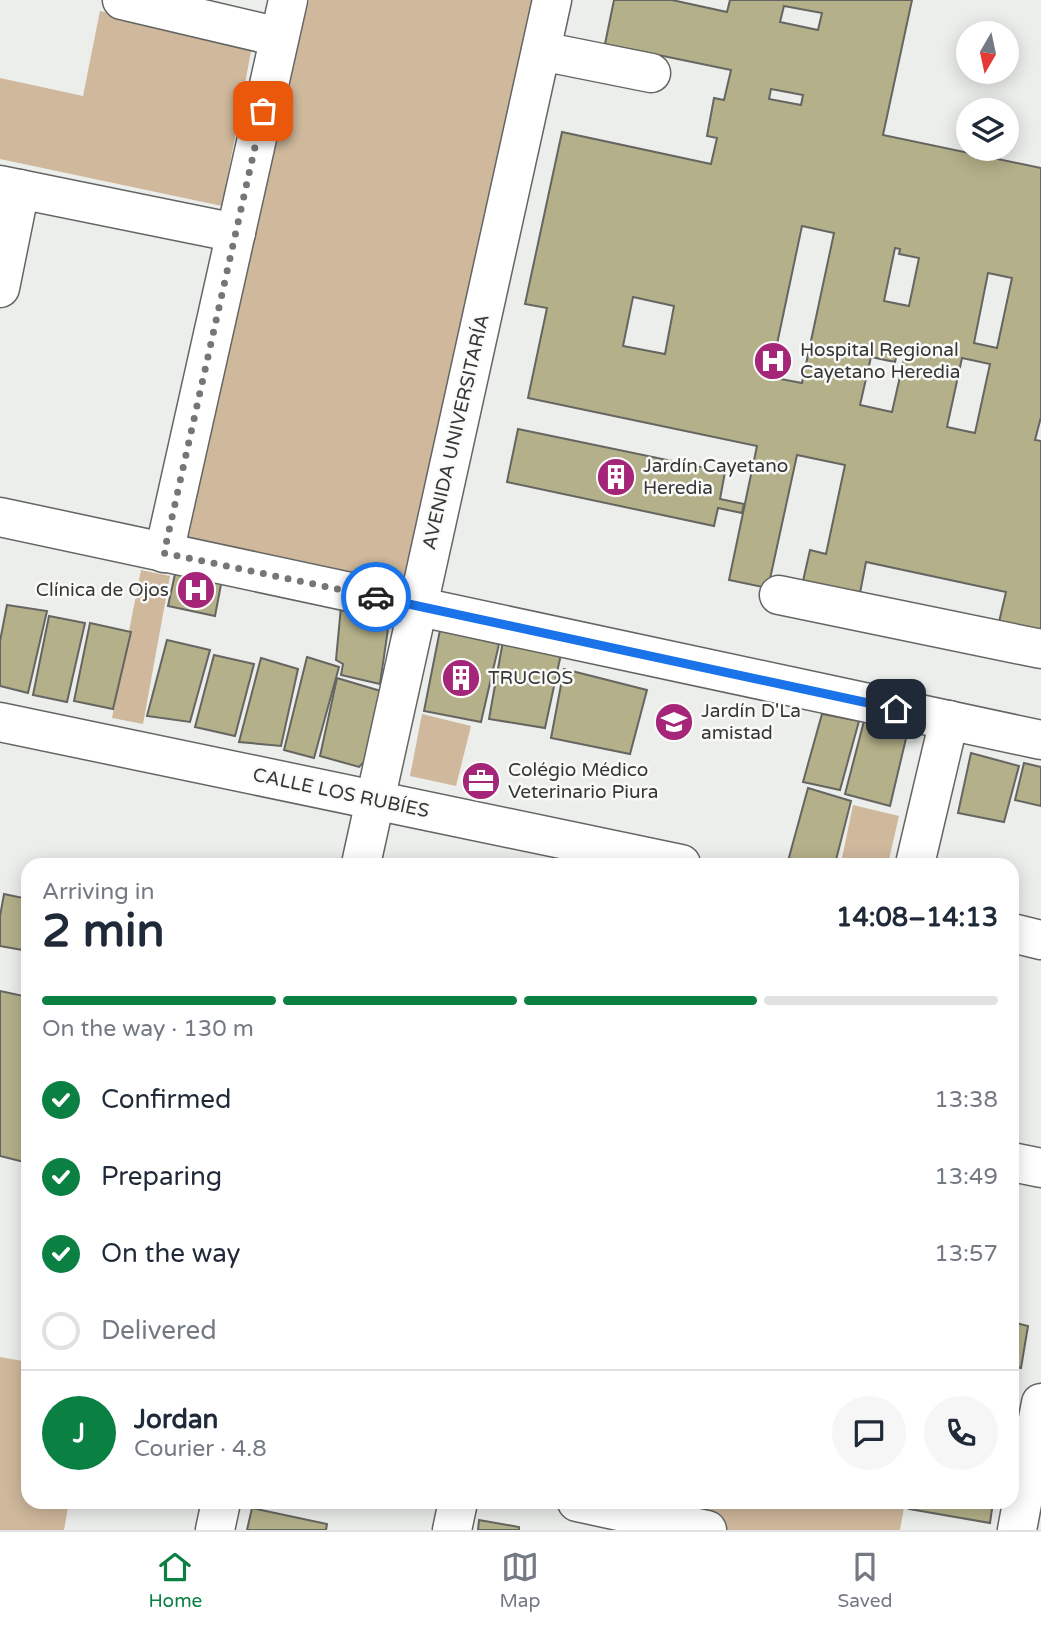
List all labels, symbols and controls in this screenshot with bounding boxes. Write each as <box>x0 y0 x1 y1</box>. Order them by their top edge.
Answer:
north arrow <box>956 21 1018 84</box>
map controls <box>956 21 1019 161</box>
pin <box>233 81 293 141</box>
icon: bag <box>244 92 282 130</box>
button: layers <box>956 98 1019 161</box>
street label: AVENIDA UNIVERSITARÍA <box>417 312 494 552</box>
place label: Hospital Regional Cayetano Heredia <box>800 339 961 383</box>
hospital icon: Hospital Regional Cayetano Heredia <box>752 340 794 382</box>
place label: Jardín Cayetano Heredia <box>643 455 788 499</box>
building icon: Jardín Cayetano Heredia <box>595 456 637 498</box>
courier <box>341 562 411 632</box>
hospital icon: Clínica de Ojos <box>175 569 217 611</box>
icon: car <box>357 578 395 616</box>
place label: Clínica de Ojos <box>36 579 169 601</box>
building icon: TRUCIOS <box>440 657 482 699</box>
place label: TRUCIOS <box>488 667 573 689</box>
pin <box>866 679 926 739</box>
icon: home <box>877 690 915 728</box>
place label: Jardín D'La amistad <box>701 700 801 744</box>
school or university icon: Jardín D'La amistad <box>653 701 695 743</box>
place label: Colégio Médico Veterinario Piura <box>508 759 658 803</box>
office icon: Colégio Médico Veterinario Piura <box>460 760 502 802</box>
street label: CALLE LOS RUBÍES <box>251 763 431 822</box>
text: Arriving in <box>42 878 155 906</box>
text: 14:08–14:13 <box>836 902 998 933</box>
text: 2 min <box>42 904 165 959</box>
text: On the way · 130 m <box>42 1015 254 1043</box>
icon: check <box>42 1081 80 1119</box>
text: Confirmed <box>101 1084 231 1115</box>
text: 13:38 <box>934 1086 998 1114</box>
icon: check <box>42 1158 80 1196</box>
text: Preparing <box>101 1161 222 1192</box>
text: 13:49 <box>934 1163 998 1191</box>
icon: check <box>42 1235 80 1273</box>
text: On the way <box>101 1238 241 1269</box>
text: 13:57 <box>934 1240 998 1268</box>
text: Delivered <box>101 1315 217 1346</box>
button: chat <box>832 1396 906 1470</box>
button: phone <box>924 1396 998 1470</box>
text: Jordan <box>134 1404 218 1435</box>
text: J <box>73 1418 85 1449</box>
text: Courier · 4.8 <box>134 1435 267 1463</box>
tab: Home <box>149 1548 202 1612</box>
tab: Map <box>499 1548 540 1612</box>
tab: Saved <box>838 1548 892 1612</box>

